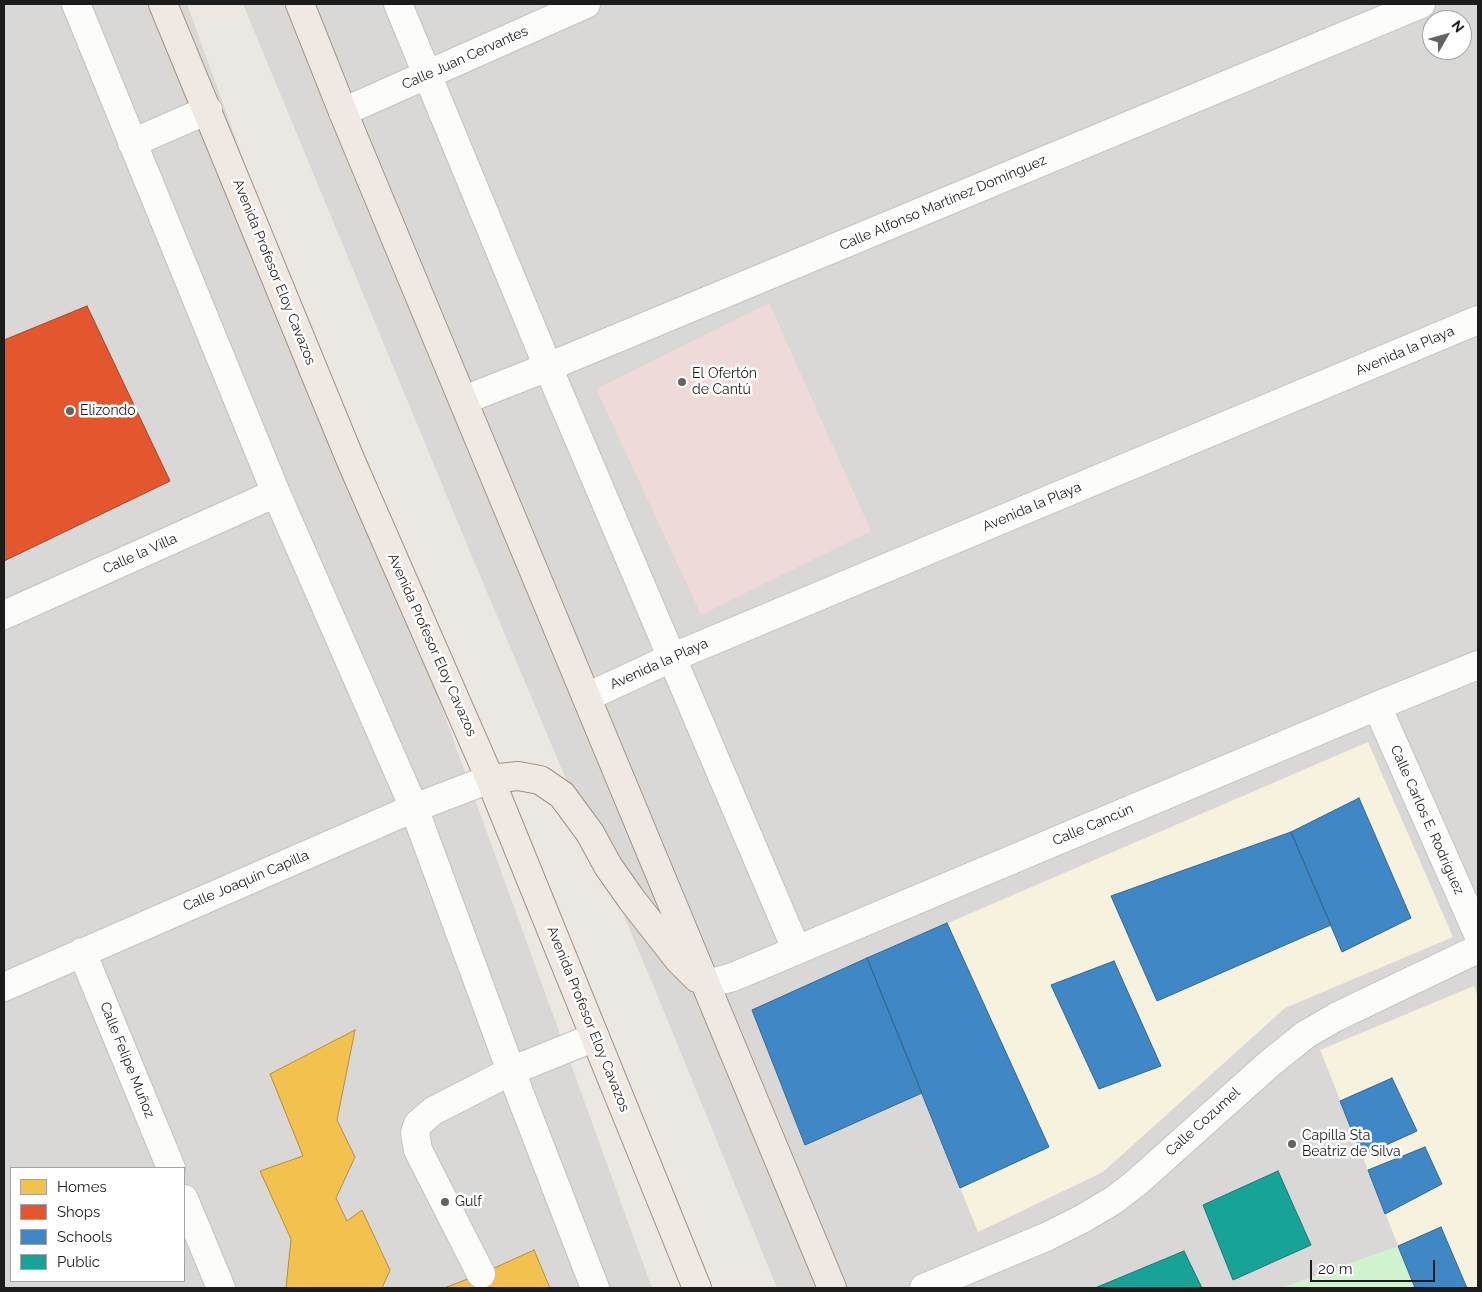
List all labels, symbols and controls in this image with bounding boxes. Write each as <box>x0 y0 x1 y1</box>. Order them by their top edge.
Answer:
north arrow <box>1422 10 1472 60</box>
text: N <box>1448 17 1468 36</box>
street label: Calle Juan Cervantes <box>399 23 531 93</box>
street label: Calle Alfonso Martínez Domínguez <box>837 152 1049 254</box>
street label: Avenida Profesor Eloy Cavazos <box>229 177 319 367</box>
street label: Avenida la Playa <box>1353 323 1457 379</box>
place label: El Ofertón de Cantú <box>692 366 757 398</box>
marker: El Ofertón de Cantú <box>676 376 688 388</box>
place label: Elizondo <box>80 403 136 419</box>
marker: Elizondo <box>64 405 76 417</box>
street label: Avenida la Playa <box>980 479 1084 535</box>
street label: Calle la Villa <box>100 530 180 578</box>
street label: Avenida Profesor Eloy Cavazos <box>384 551 480 739</box>
street label: Avenida la Playa <box>607 635 711 693</box>
street label: Calle Carlos E. Rodríguez <box>1386 743 1468 897</box>
street label: Calle Cancún <box>1050 800 1136 850</box>
street label: Calle Joaquín Capilla <box>181 847 311 915</box>
street label: Avenida Profesor Eloy Cavazos <box>543 924 633 1114</box>
street label: Calle Felipe Muñoz <box>96 999 158 1121</box>
street label: Calle Cozumel <box>1162 1084 1244 1160</box>
place label: Capilla Sta Beatriz de Silva <box>1302 1128 1401 1160</box>
marker: Capilla Sta Beatriz de Silva <box>1286 1138 1298 1150</box>
legend <box>10 1167 185 1282</box>
text: Homes <box>57 1178 107 1196</box>
place label: Gulf <box>455 1194 482 1210</box>
marker: Gulf <box>439 1196 451 1208</box>
text: Shops <box>57 1203 100 1221</box>
text: Schools <box>57 1228 112 1246</box>
scale bar <box>1312 1250 1437 1282</box>
text: Public <box>57 1253 100 1271</box>
text: 20 m <box>1318 1260 1353 1278</box>

